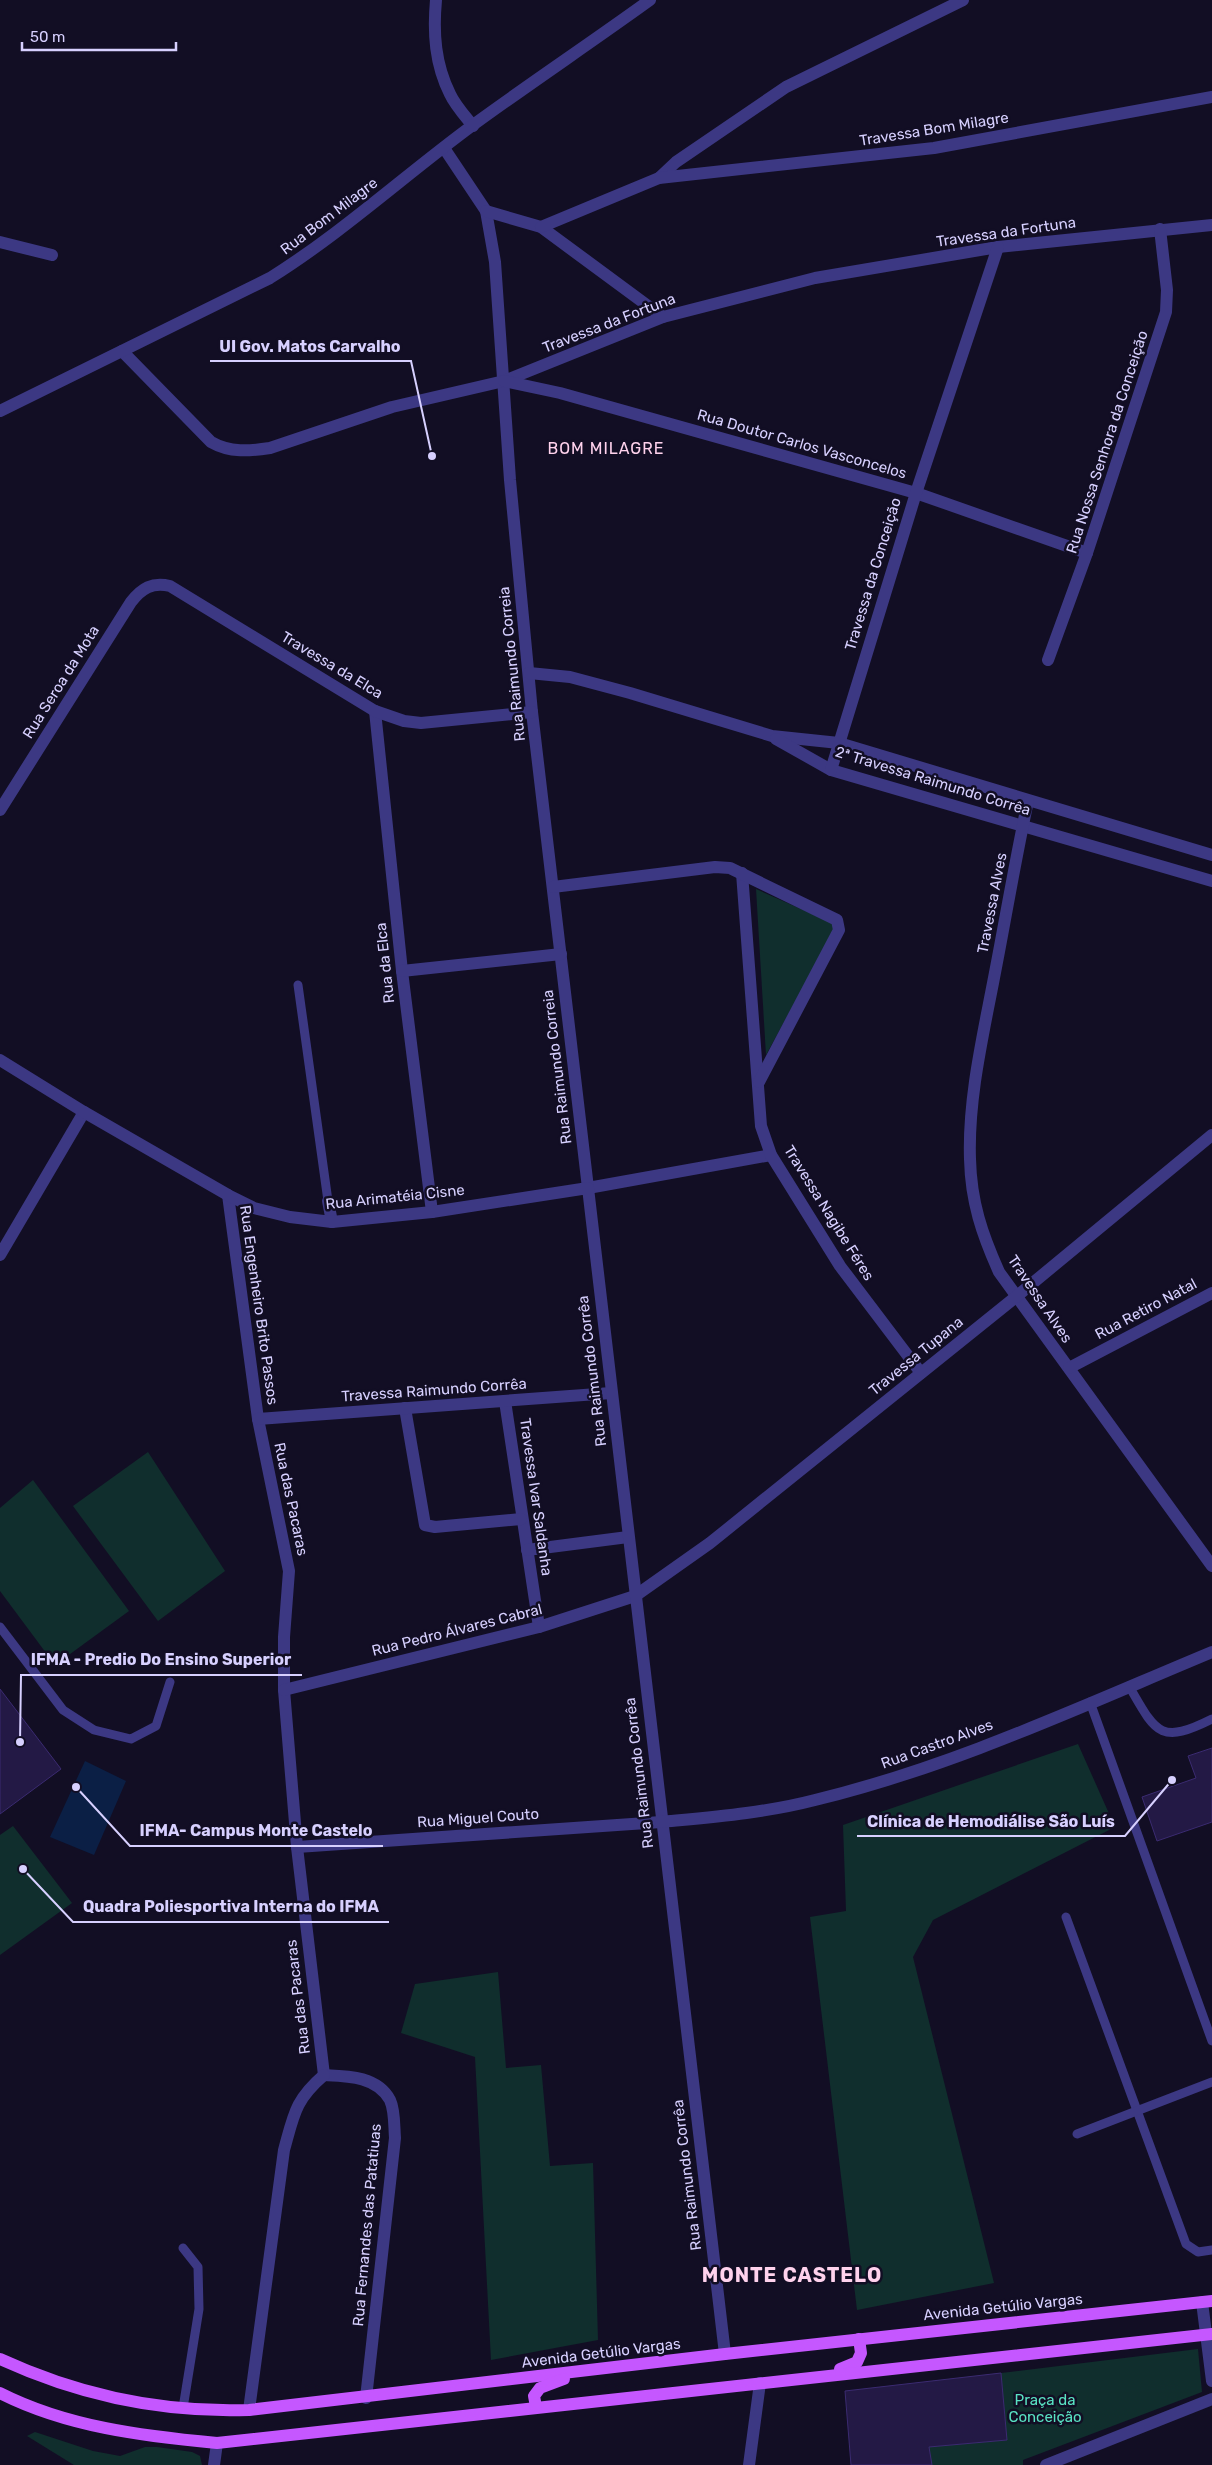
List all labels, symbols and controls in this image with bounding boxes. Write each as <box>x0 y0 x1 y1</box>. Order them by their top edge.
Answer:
scale bar <box>22 20 176 52</box>
text: 50 m <box>30 28 65 46</box>
street label: Travessa Bom Milagre <box>858 108 1010 150</box>
street label: Rua Bom Milagre <box>277 174 381 258</box>
street label: Travessa da Fortuna <box>935 213 1077 251</box>
street label: Travessa da Fortuna <box>540 289 678 357</box>
street label: Rua Nossa Senhora da Conceição <box>1062 328 1152 556</box>
callout: UI Gov. Matos Carvalho <box>210 330 411 361</box>
text: UI Gov. Matos Carvalho <box>219 337 401 356</box>
street label: Rua Doutor Carlos Vasconcelos <box>695 405 909 483</box>
district label: BOM MILAGRE <box>548 439 664 458</box>
street label: Travessa da Conceição <box>841 495 905 653</box>
street label: Rua Raimundo Correia <box>495 586 529 742</box>
street label: Rua Seroa da Mota <box>19 622 103 742</box>
street label: Travessa da Elca <box>278 628 386 702</box>
street label: 2ª Travessa Raimundo Corrêa <box>833 743 1033 819</box>
street label: Travessa Alves <box>973 851 1011 955</box>
street label: Rua da Elca <box>372 922 398 1004</box>
street label: Rua Raimundo Correia <box>539 989 575 1145</box>
street label: Travessa Nagibe Féres <box>780 1142 878 1284</box>
street label: Rua Arimatéia Cisne <box>324 1181 466 1213</box>
street label: Rua Engenheiro Brito Passos <box>236 1204 282 1406</box>
street label: Travessa Alves <box>1004 1252 1076 1347</box>
street label: Rua Retiro Natal <box>1092 1275 1200 1343</box>
street label: Rua Raimundo Corrêa <box>574 1295 610 1447</box>
street label: Travessa Tupana <box>865 1313 967 1399</box>
street label: Travessa Raimundo Corrêa <box>341 1375 527 1405</box>
street label: Travessa Ivar Saldanha <box>516 1417 556 1577</box>
street label: Rua das Pacaras <box>270 1441 312 1558</box>
street label: Rua Pedro Álvares Cabral <box>370 1600 544 1660</box>
callout: IFMA - Predio Do Ensino Superior <box>21 1644 302 1675</box>
text: IFMA - Predio Do Ensino Superior <box>31 1650 292 1669</box>
street label: Rua Raimundo Corrêa <box>621 1697 657 1849</box>
street label: Rua Castro Alves <box>879 1715 996 1773</box>
street label: Rua Miguel Couto <box>416 1805 540 1831</box>
callout: Clínica de Hemodiálise São Luís <box>857 1805 1125 1836</box>
text: Clínica de Hemodiálise São Luís <box>867 1812 1115 1831</box>
callout: IFMA- Campus Monte Castelo <box>130 1815 383 1846</box>
text: IFMA- Campus Monte Castelo <box>140 1821 373 1840</box>
callout: Quadra Poliesportiva Interna do IFMA <box>73 1891 389 1922</box>
text: Quadra Poliesportiva Interna do IFMA <box>83 1897 380 1916</box>
street label: Rua das Pacaras <box>282 1938 314 2055</box>
street label: Rua Raimundo Corrêa <box>669 2099 705 2251</box>
street label: Rua Fernandes das Patatiuas <box>349 2123 385 2327</box>
district label: MONTE CASTELO <box>702 2263 882 2287</box>
street label: Avenida Getúlio Vargas <box>923 2290 1084 2324</box>
street label: Avenida Getúlio Vargas <box>521 2334 682 2372</box>
park label: Praça da Conceição <box>1008 2391 1082 2426</box>

